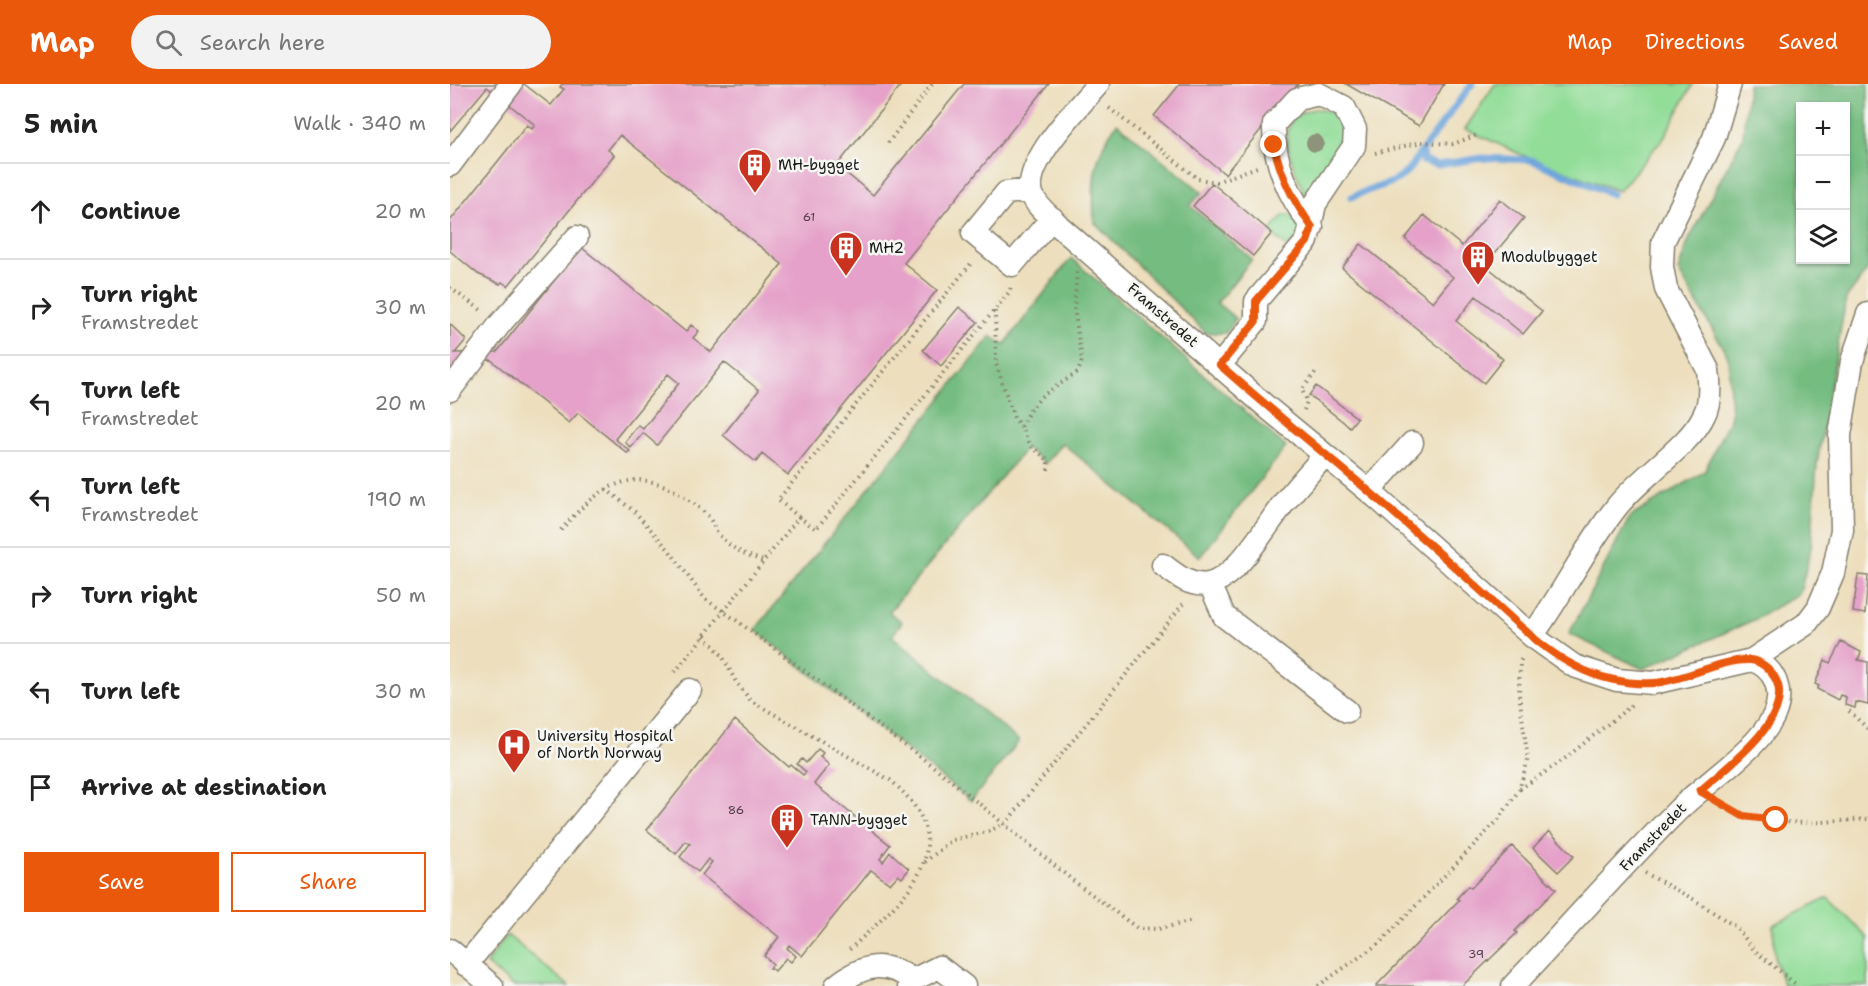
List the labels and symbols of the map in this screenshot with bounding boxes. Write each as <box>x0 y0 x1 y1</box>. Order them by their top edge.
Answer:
route end <box>1260 131 1286 157</box>
building icon: MH-bygget <box>737 147 773 194</box>
place label: MH-bygget <box>778 155 860 175</box>
house number: 61 <box>803 209 815 225</box>
building icon: MH2 <box>828 230 864 277</box>
place label: MH2 <box>869 238 904 258</box>
building icon: Modulbygget <box>1460 239 1496 286</box>
place label: Modulbygget <box>1501 247 1598 267</box>
street label: Framstredet <box>1123 278 1203 352</box>
place label: University Hospital of North Norway <box>537 726 674 763</box>
hospital icon: University Hospital of North Norway <box>496 727 532 774</box>
street label: Framstredet <box>1615 798 1691 876</box>
house number: 86 <box>728 802 744 818</box>
building icon: TANN-bygget <box>769 802 805 849</box>
route start <box>1762 806 1788 832</box>
place label: TANN-bygget <box>810 810 908 830</box>
house number: 39 <box>1468 946 1484 962</box>

